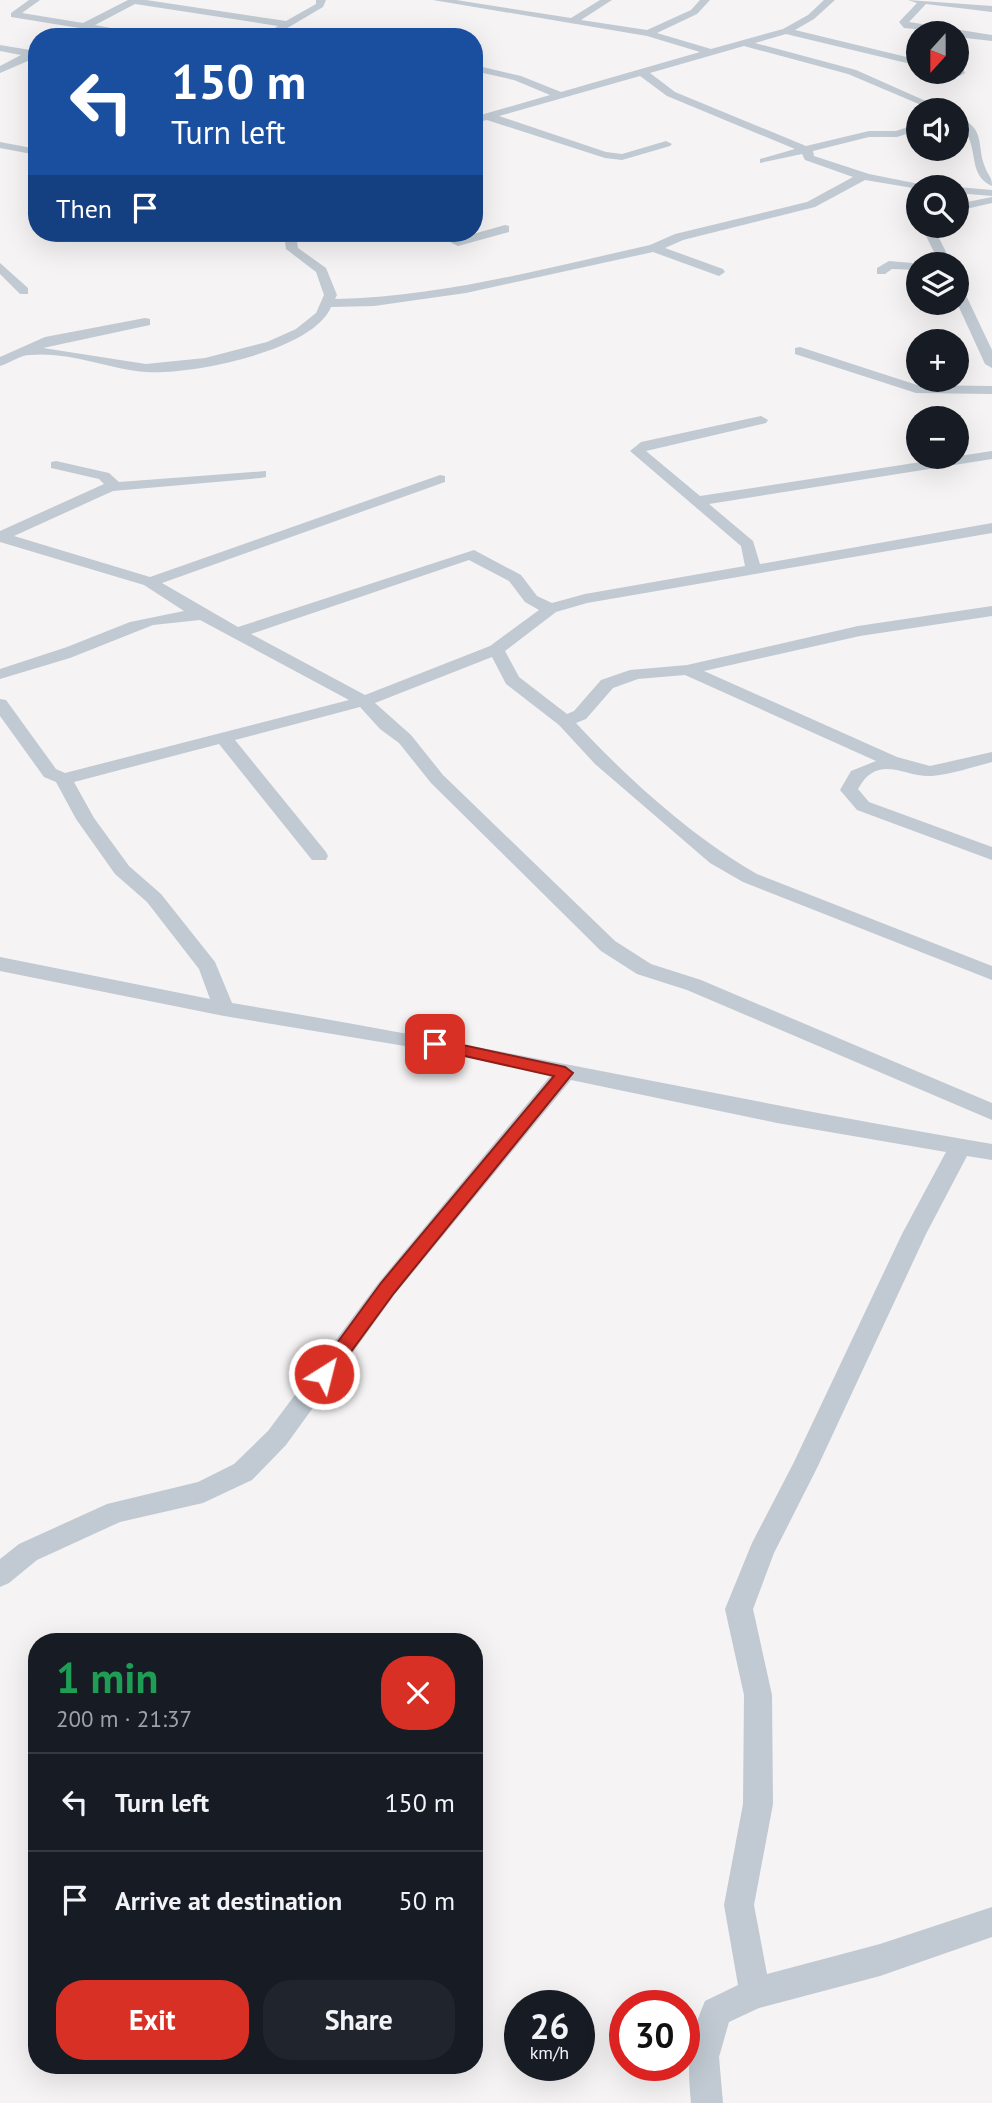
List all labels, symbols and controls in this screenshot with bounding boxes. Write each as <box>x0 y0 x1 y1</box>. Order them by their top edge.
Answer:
north arrow <box>906 21 970 84</box>
map controls <box>906 21 969 469</box>
text: 150 m <box>171 49 306 113</box>
icon: left <box>56 56 147 147</box>
button: sound <box>906 98 969 161</box>
text: Turn left <box>171 111 286 153</box>
button: search <box>906 175 969 238</box>
icon: arrive <box>126 189 164 227</box>
text: Then <box>56 192 112 225</box>
button: layers <box>906 252 969 315</box>
button: + <box>906 329 969 392</box>
button: − <box>906 406 969 469</box>
pin <box>405 1014 465 1074</box>
icon: arrive <box>416 1025 454 1063</box>
position arrow <box>287 1337 361 1411</box>
text: 1 min <box>56 1650 158 1705</box>
button: close <box>381 1656 455 1730</box>
text: 200 m · 21:37 <box>56 1704 192 1733</box>
icon: left <box>56 1783 94 1821</box>
text: Turn left <box>115 1786 209 1819</box>
text: 150 m <box>384 1786 455 1819</box>
icon: arrive <box>56 1881 94 1919</box>
text: Arrive at destination <box>115 1884 342 1917</box>
text: 50 m <box>399 1884 455 1917</box>
button: Exit <box>56 1980 249 2060</box>
button: Share <box>263 1980 455 2060</box>
speed limit sign: 30 <box>609 1990 700 2081</box>
text: 26 <box>530 2003 569 2049</box>
text: km/h <box>530 2041 569 2064</box>

